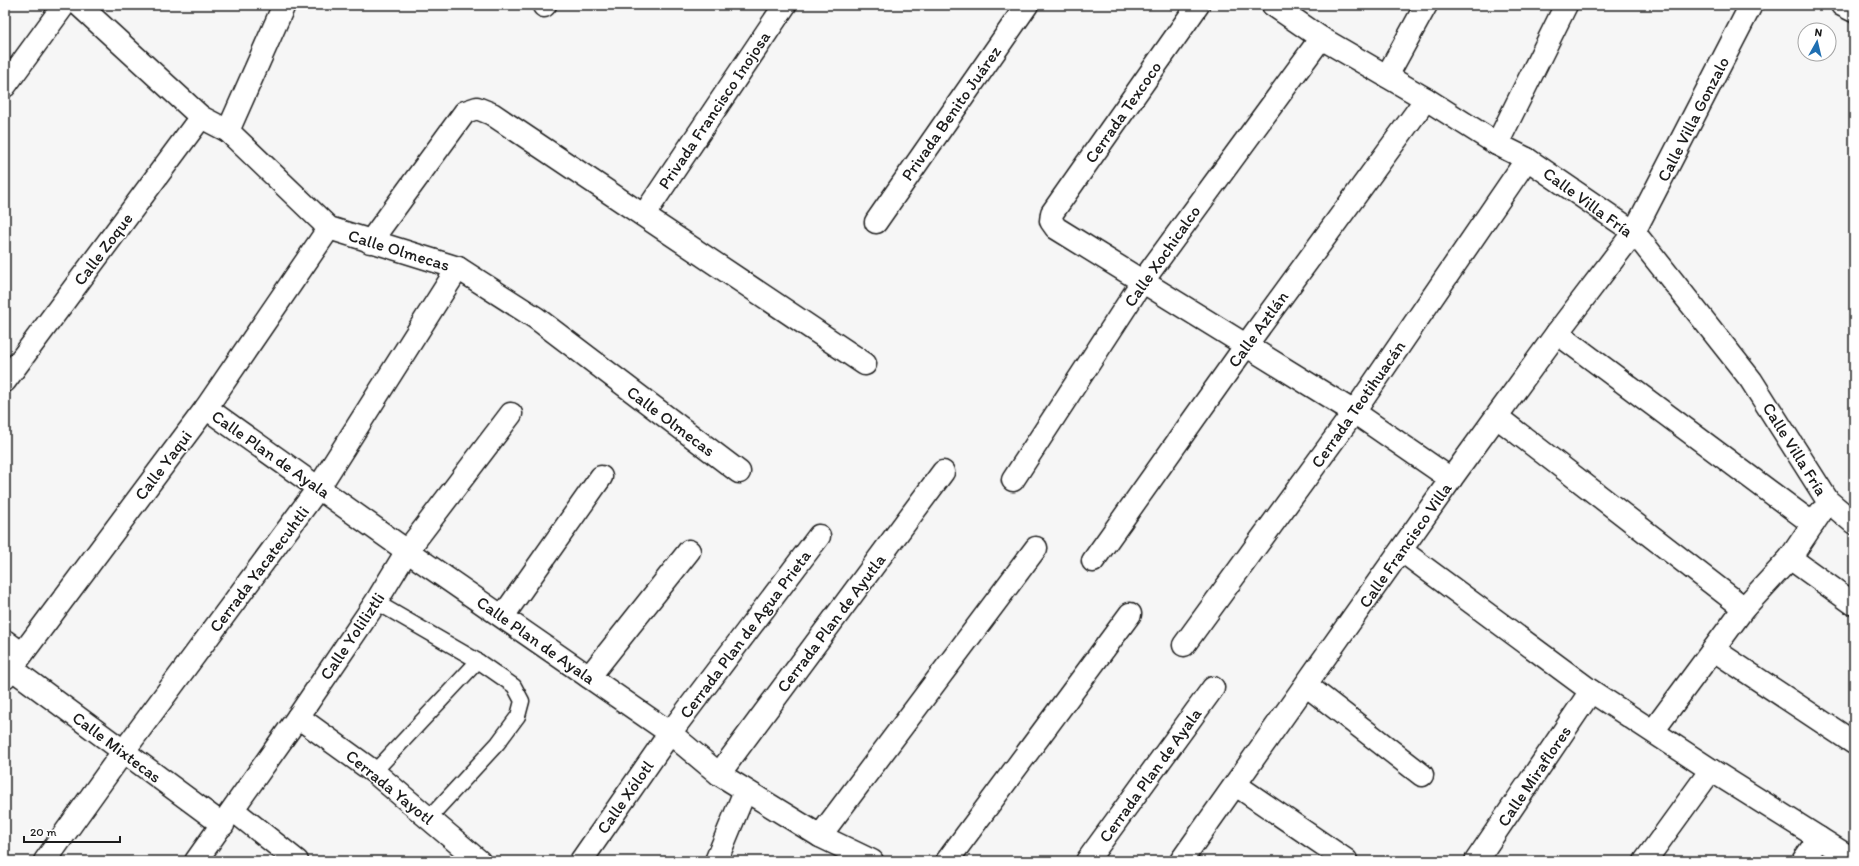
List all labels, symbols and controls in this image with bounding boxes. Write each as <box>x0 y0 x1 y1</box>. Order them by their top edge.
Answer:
north arrow <box>1797 22 1837 62</box>
text: N <box>1814 26 1823 40</box>
street label: Privada Francisco Inojosa <box>654 27 774 193</box>
street label: Privada Benito Juárez <box>897 42 1005 184</box>
street label: Calle Villa Gonzalo <box>1653 53 1733 185</box>
street label: Cerrada Texcoco <box>1080 57 1166 167</box>
street label: Calle Villa Fría <box>1539 163 1637 241</box>
street label: Calle Xochicalco <box>1120 201 1204 311</box>
street label: Calle Zoque <box>69 209 137 289</box>
street label: Calle Olmecas <box>346 225 452 275</box>
street label: Calle Aztlán <box>1224 287 1293 371</box>
street label: Cerrada Teotihuacán <box>1307 336 1410 471</box>
street label: Calle Olmecas <box>623 381 719 461</box>
street label: Calle Villa Fría <box>1759 399 1831 499</box>
street label: Calle Plan de Ayala <box>208 406 334 502</box>
street label: Calle Yaqui <box>130 426 196 504</box>
street label: Calle Francisco Villa <box>1354 478 1456 611</box>
street label: Cerrada Yacatecuhtli <box>205 502 313 636</box>
street label: Cerrada Plan de Agua Prieta <box>675 546 815 722</box>
street label: Cerrada Plan de Ayutla <box>772 550 890 696</box>
street label: Calle Yoliliztli <box>315 588 389 684</box>
street label: Calle Plan de Ayala <box>473 592 599 688</box>
street label: Cerrada Plan de Ayala <box>1095 704 1205 846</box>
street label: Calle Mixtecas <box>69 707 165 787</box>
street label: Calle Miraflores <box>1493 722 1575 830</box>
street label: Cerrada Yayotl <box>342 745 438 829</box>
street label: Calle Xólotl <box>592 756 658 838</box>
scale bar <box>24 818 120 844</box>
text: 20 m <box>30 825 57 839</box>

